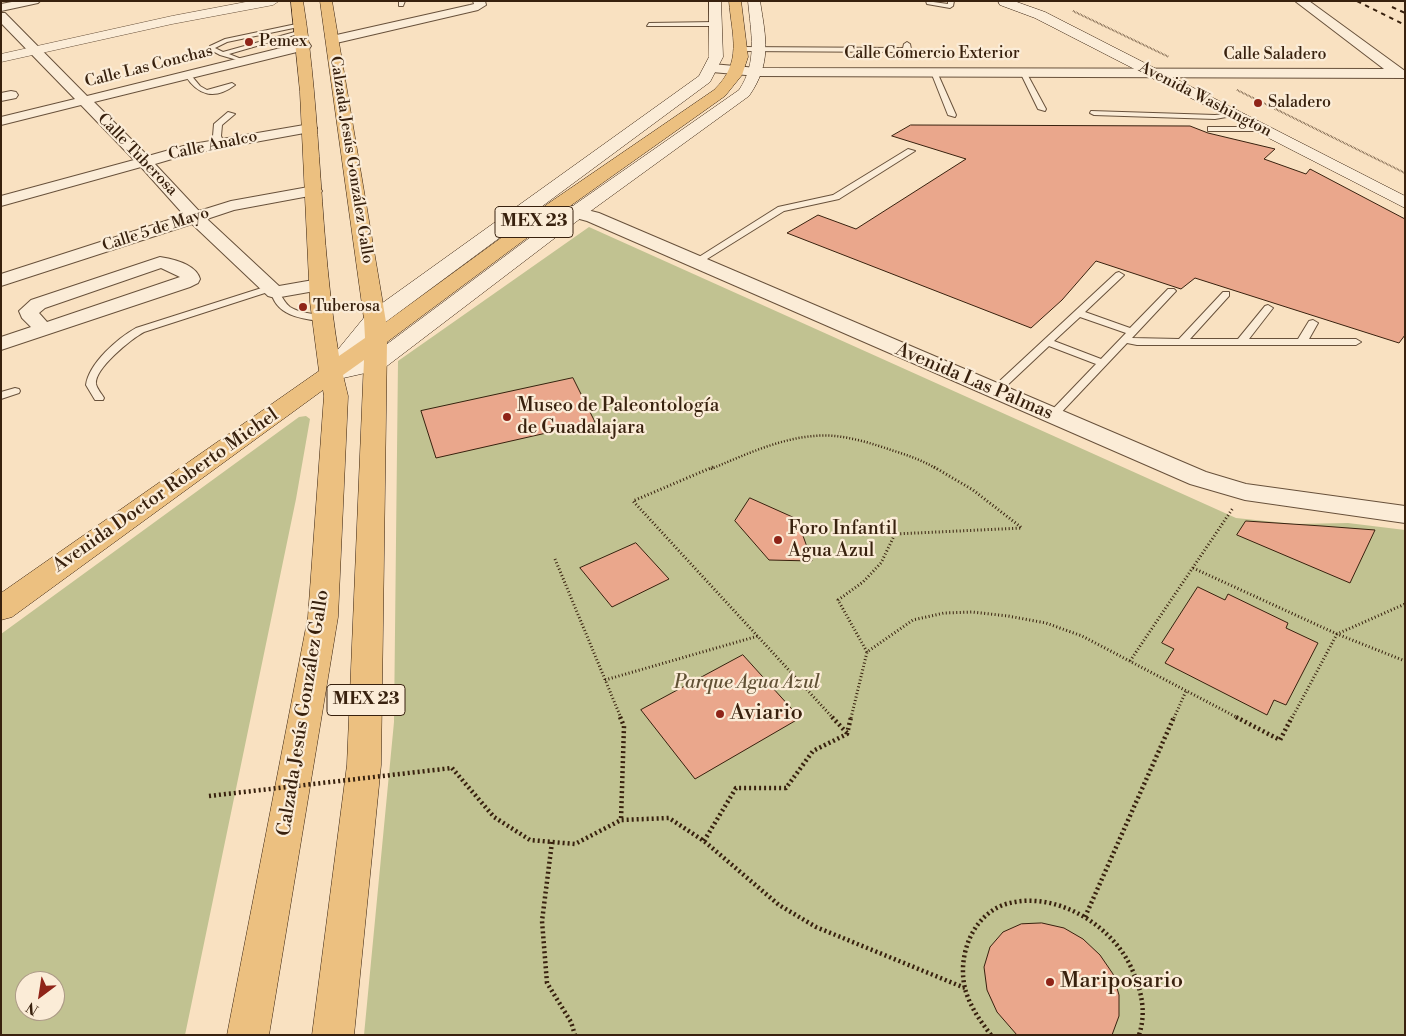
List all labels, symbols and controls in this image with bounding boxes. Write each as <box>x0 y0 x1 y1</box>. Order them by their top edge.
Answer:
place label: Pemex <box>259 32 307 52</box>
marker: Pemex <box>243 36 255 48</box>
street label: Calle Las Conchas <box>83 42 215 92</box>
street label: Calle Comercio Exterior <box>844 44 1020 64</box>
street label: Calle Saladero <box>1224 45 1326 65</box>
street label: Calzada Jesús González Gallo <box>325 55 377 265</box>
street label: Avenida Washington <box>1135 58 1275 142</box>
place label: Saladero <box>1268 93 1331 113</box>
marker: Saladero <box>1252 97 1264 109</box>
street label: Calle Tuberosa <box>93 110 181 200</box>
street label: Calle Analco <box>167 127 259 165</box>
street label: Calle 5 de Mayo <box>100 204 212 256</box>
road number: MEX 23 <box>495 206 573 238</box>
place label: Tuberosa <box>313 297 380 317</box>
marker: Tuberosa <box>297 301 309 313</box>
street label: Avenida Las Palmas <box>892 338 1056 426</box>
place label: Museo de Paleontología de Guadalajara <box>517 395 719 439</box>
street label: Avenida Doctor Roberto Michel <box>49 404 283 578</box>
marker: Museo de Paleontología de Guadalajara <box>501 411 513 423</box>
place label: Foro Infantil Agua Azul <box>788 518 897 562</box>
marker: Foro Infantil Agua Azul <box>772 534 784 546</box>
street label: Calzada Jesús González Gallo <box>273 588 335 838</box>
park label: Parque Agua Azul <box>674 672 820 694</box>
road number: MEX 23 <box>327 684 405 716</box>
place label: Aviario <box>730 701 803 727</box>
marker: Aviario <box>714 708 726 720</box>
place label: Mariposario <box>1060 969 1183 995</box>
north arrow <box>15 971 65 1021</box>
marker: Mariposario <box>1044 976 1056 988</box>
text: N <box>23 997 42 1019</box>

